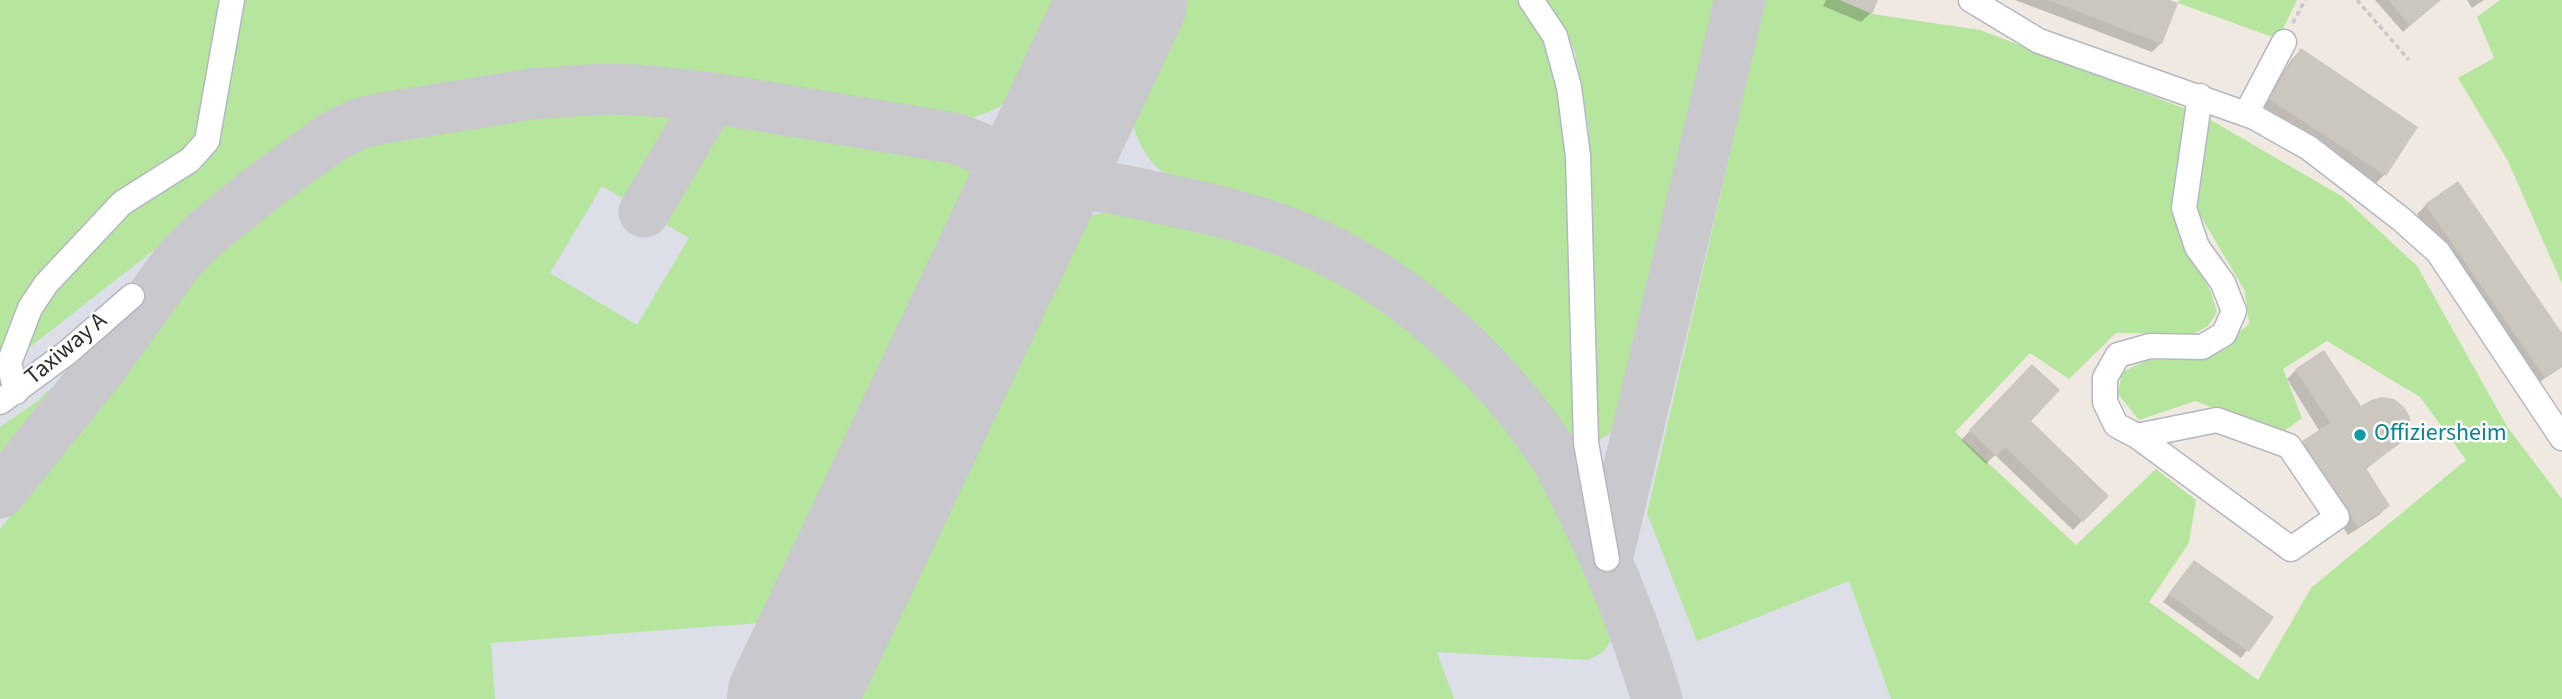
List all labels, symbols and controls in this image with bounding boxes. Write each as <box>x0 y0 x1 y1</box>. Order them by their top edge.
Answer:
street label: Taxiway A <box>20 307 114 393</box>
place label: Offiziersheim <box>2374 421 2507 449</box>
marker: Offiziersheim <box>2352 427 2368 443</box>

